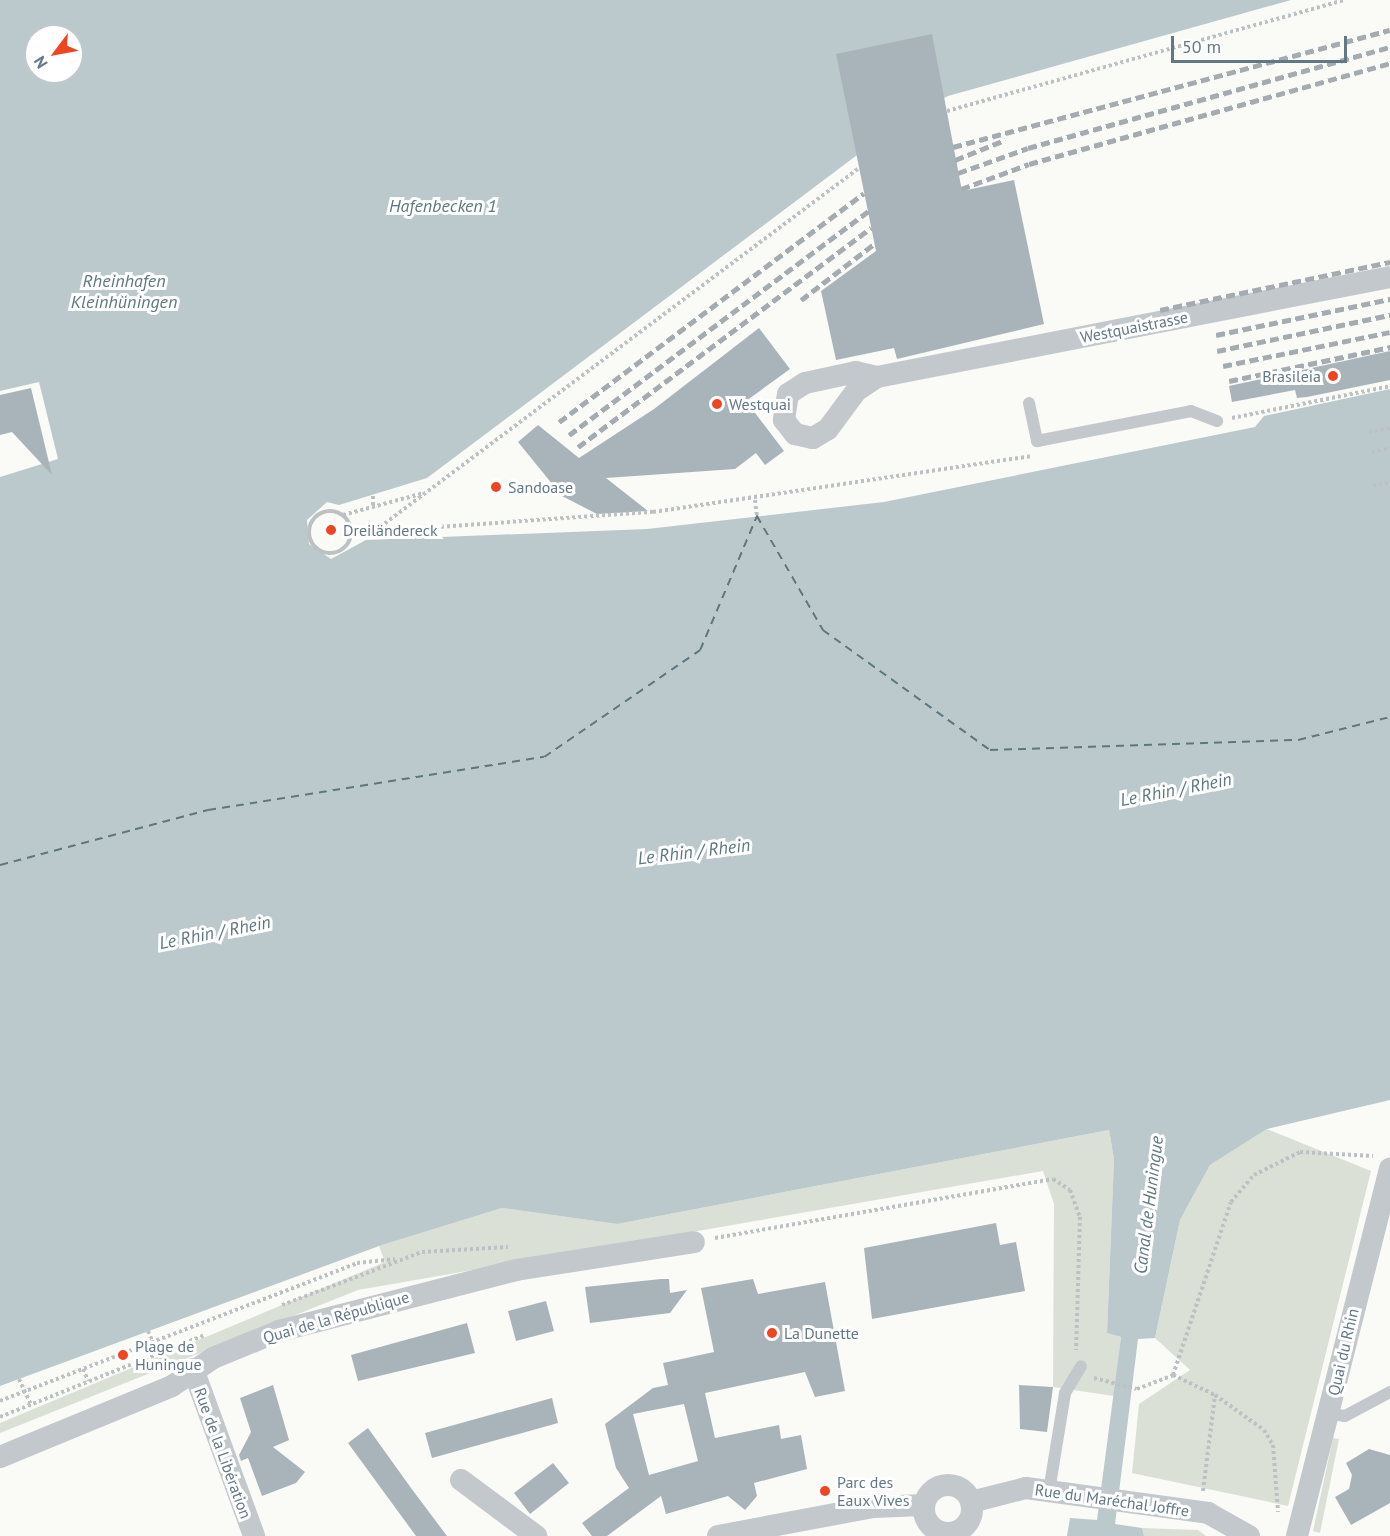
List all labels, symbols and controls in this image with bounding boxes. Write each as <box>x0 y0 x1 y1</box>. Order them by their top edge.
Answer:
north arrow <box>24 24 84 84</box>
scale bar <box>1174 24 1350 62</box>
text: 50 m <box>1182 35 1221 58</box>
text: N <box>29 53 52 72</box>
water label: Hafenbecken 1 <box>389 195 497 217</box>
water label: Rheinhafen Kleinhüningen <box>71 271 177 314</box>
street label: Westquaistrasse <box>1079 307 1189 347</box>
place label: Brasileia <box>1262 366 1321 386</box>
marker: Brasileia <box>1326 369 1340 383</box>
place label: Westquai <box>729 394 791 414</box>
marker: Westquai <box>710 397 724 411</box>
place label: Sandoase <box>508 477 573 497</box>
marker: Sandoase <box>489 480 503 494</box>
place label: Dreiländereck <box>343 520 438 540</box>
marker: Dreiländereck <box>324 523 338 537</box>
water label: Le Rhin / Rhein <box>1118 769 1234 811</box>
water label: Le Rhin / Rhein <box>637 834 751 870</box>
water label: Le Rhin / Rhein <box>157 912 273 954</box>
water label: Canal de Huningue <box>1130 1135 1168 1275</box>
street label: Quai de la République <box>261 1287 411 1347</box>
street label: Quai du Rhin <box>1324 1307 1362 1397</box>
place label: La Dunette <box>784 1323 859 1343</box>
marker: La Dunette <box>765 1326 779 1340</box>
place label: Plage de Huningue <box>135 1336 202 1374</box>
marker: Plage de Huningue <box>116 1348 130 1362</box>
street label: Rue de la Libération <box>190 1385 256 1521</box>
place label: Parc des Eaux Vives <box>837 1472 910 1510</box>
street label: Rue du Maréchal Joffre <box>1034 1480 1190 1520</box>
marker: Parc des Eaux Vives <box>818 1484 832 1498</box>

